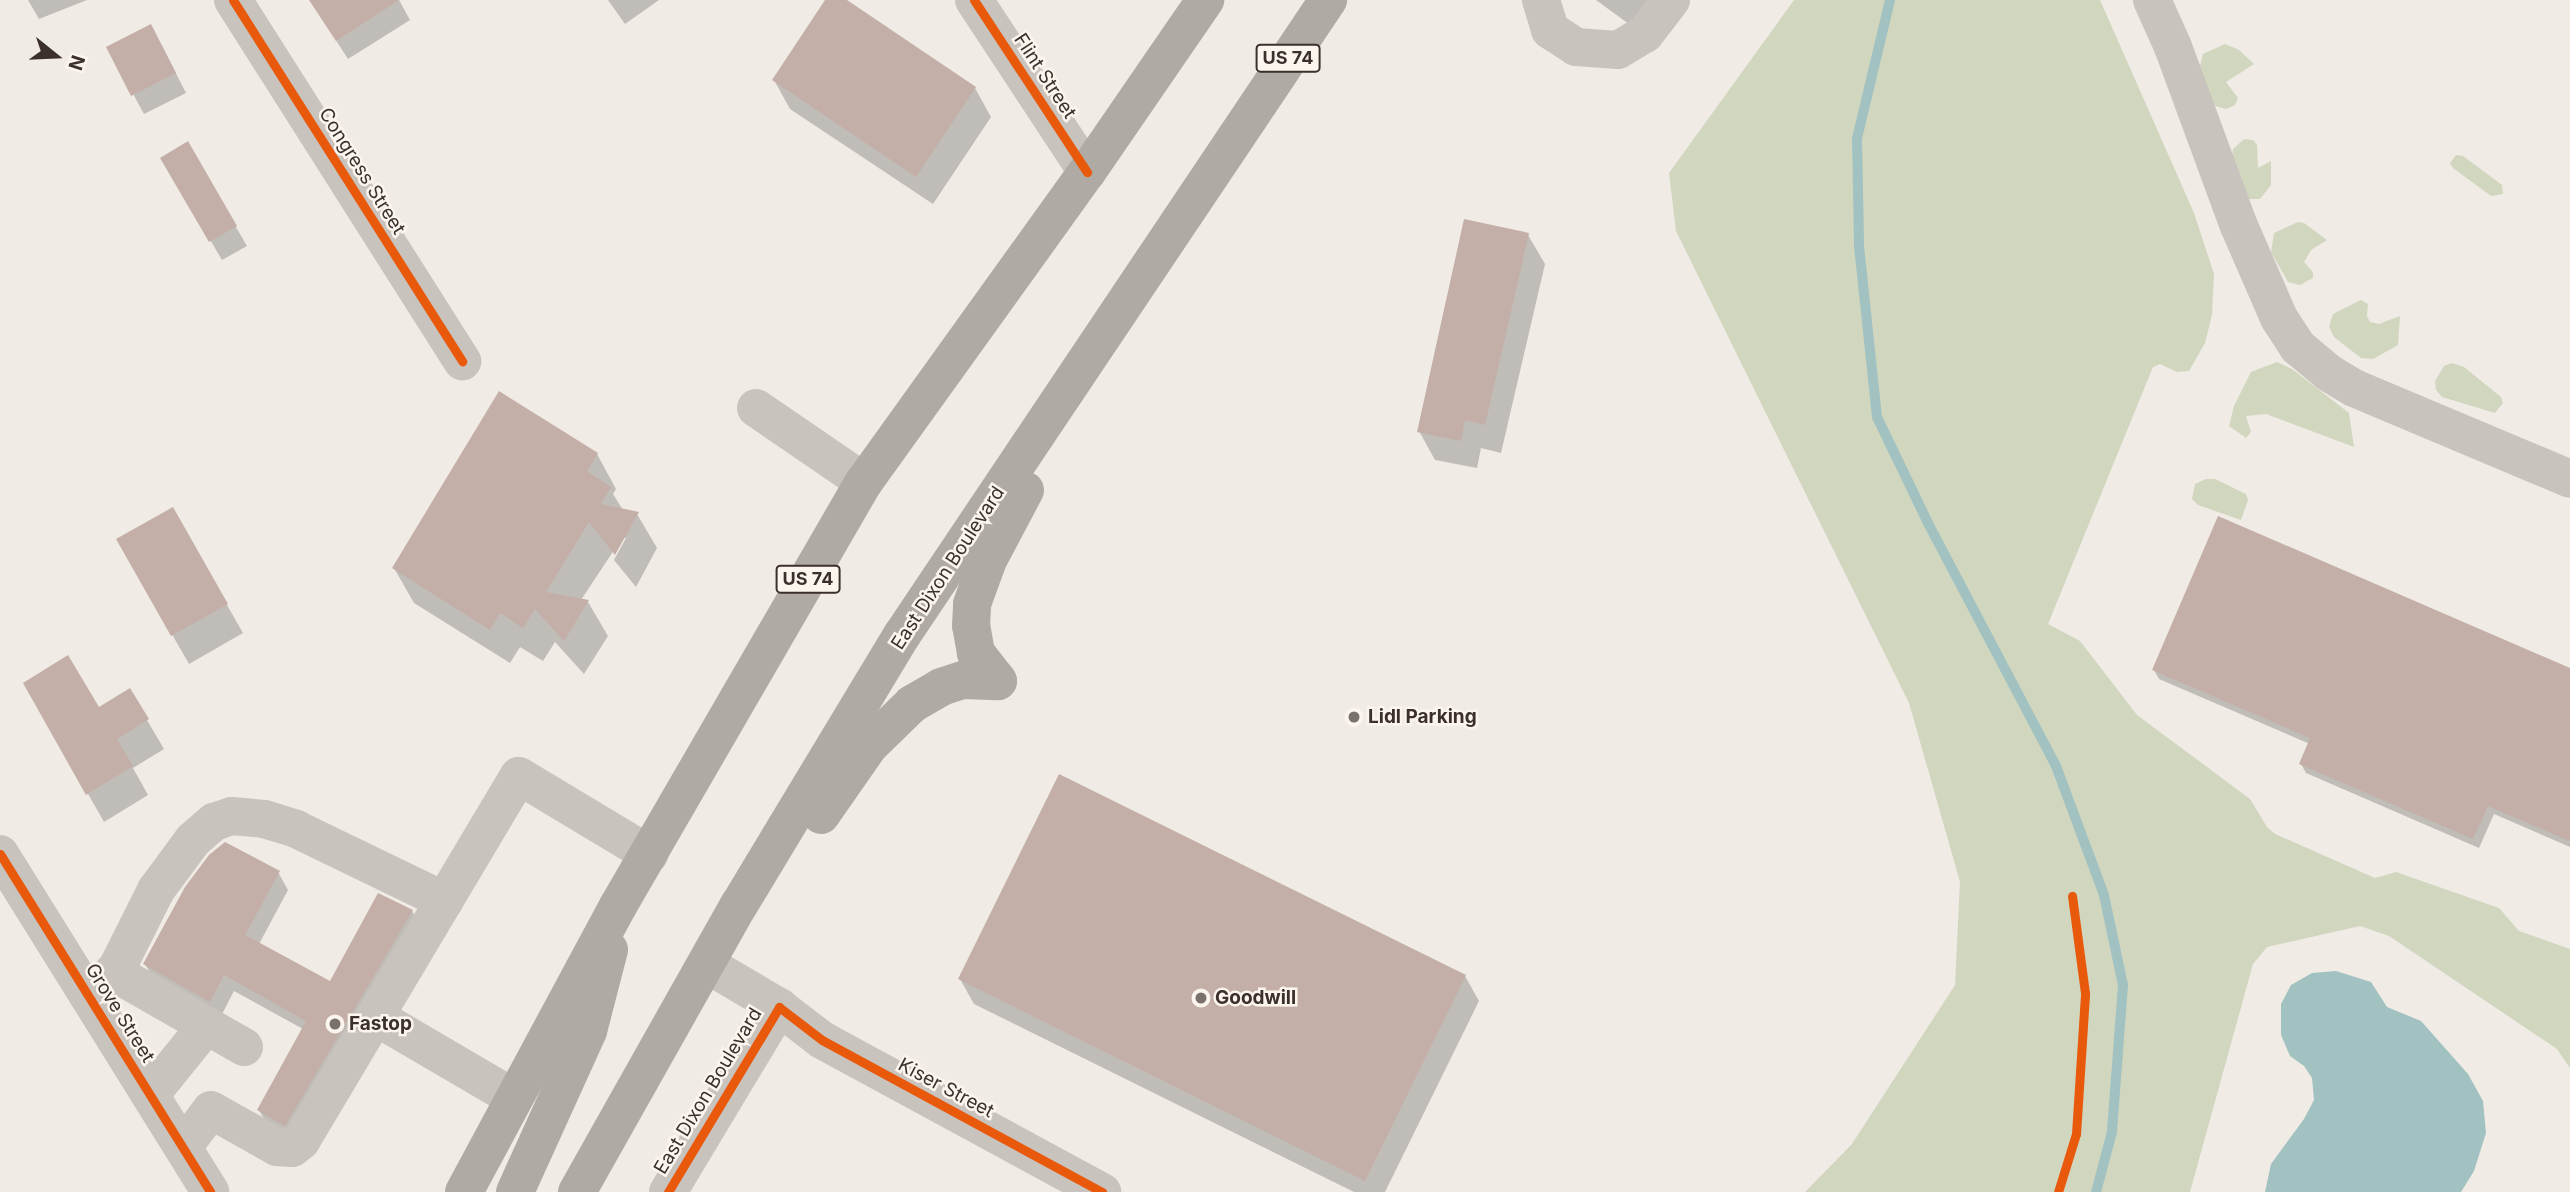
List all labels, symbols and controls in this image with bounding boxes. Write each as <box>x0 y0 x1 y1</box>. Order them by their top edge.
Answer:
north arrow <box>21 21 91 91</box>
street label: Flint Street <box>1009 29 1081 123</box>
road number: US 74 <box>1255 44 1321 72</box>
text: N <box>63 52 90 73</box>
street label: Congress Street <box>314 103 410 239</box>
street label: East Dixon Boulevard <box>887 482 1009 654</box>
road number: US 74 <box>775 564 841 594</box>
place label: Lidl Parking <box>1368 706 1477 728</box>
marker: Lidl Parking <box>1346 709 1362 725</box>
street label: Grove Street <box>81 959 159 1067</box>
place label: Goodwill <box>1215 987 1296 1009</box>
marker: Goodwill <box>1193 990 1209 1006</box>
street label: East Dixon Boulevard <box>649 1004 767 1178</box>
place label: Fastop <box>349 1013 412 1035</box>
marker: Fastop <box>327 1016 343 1032</box>
street label: Kiser Street <box>894 1053 998 1123</box>

